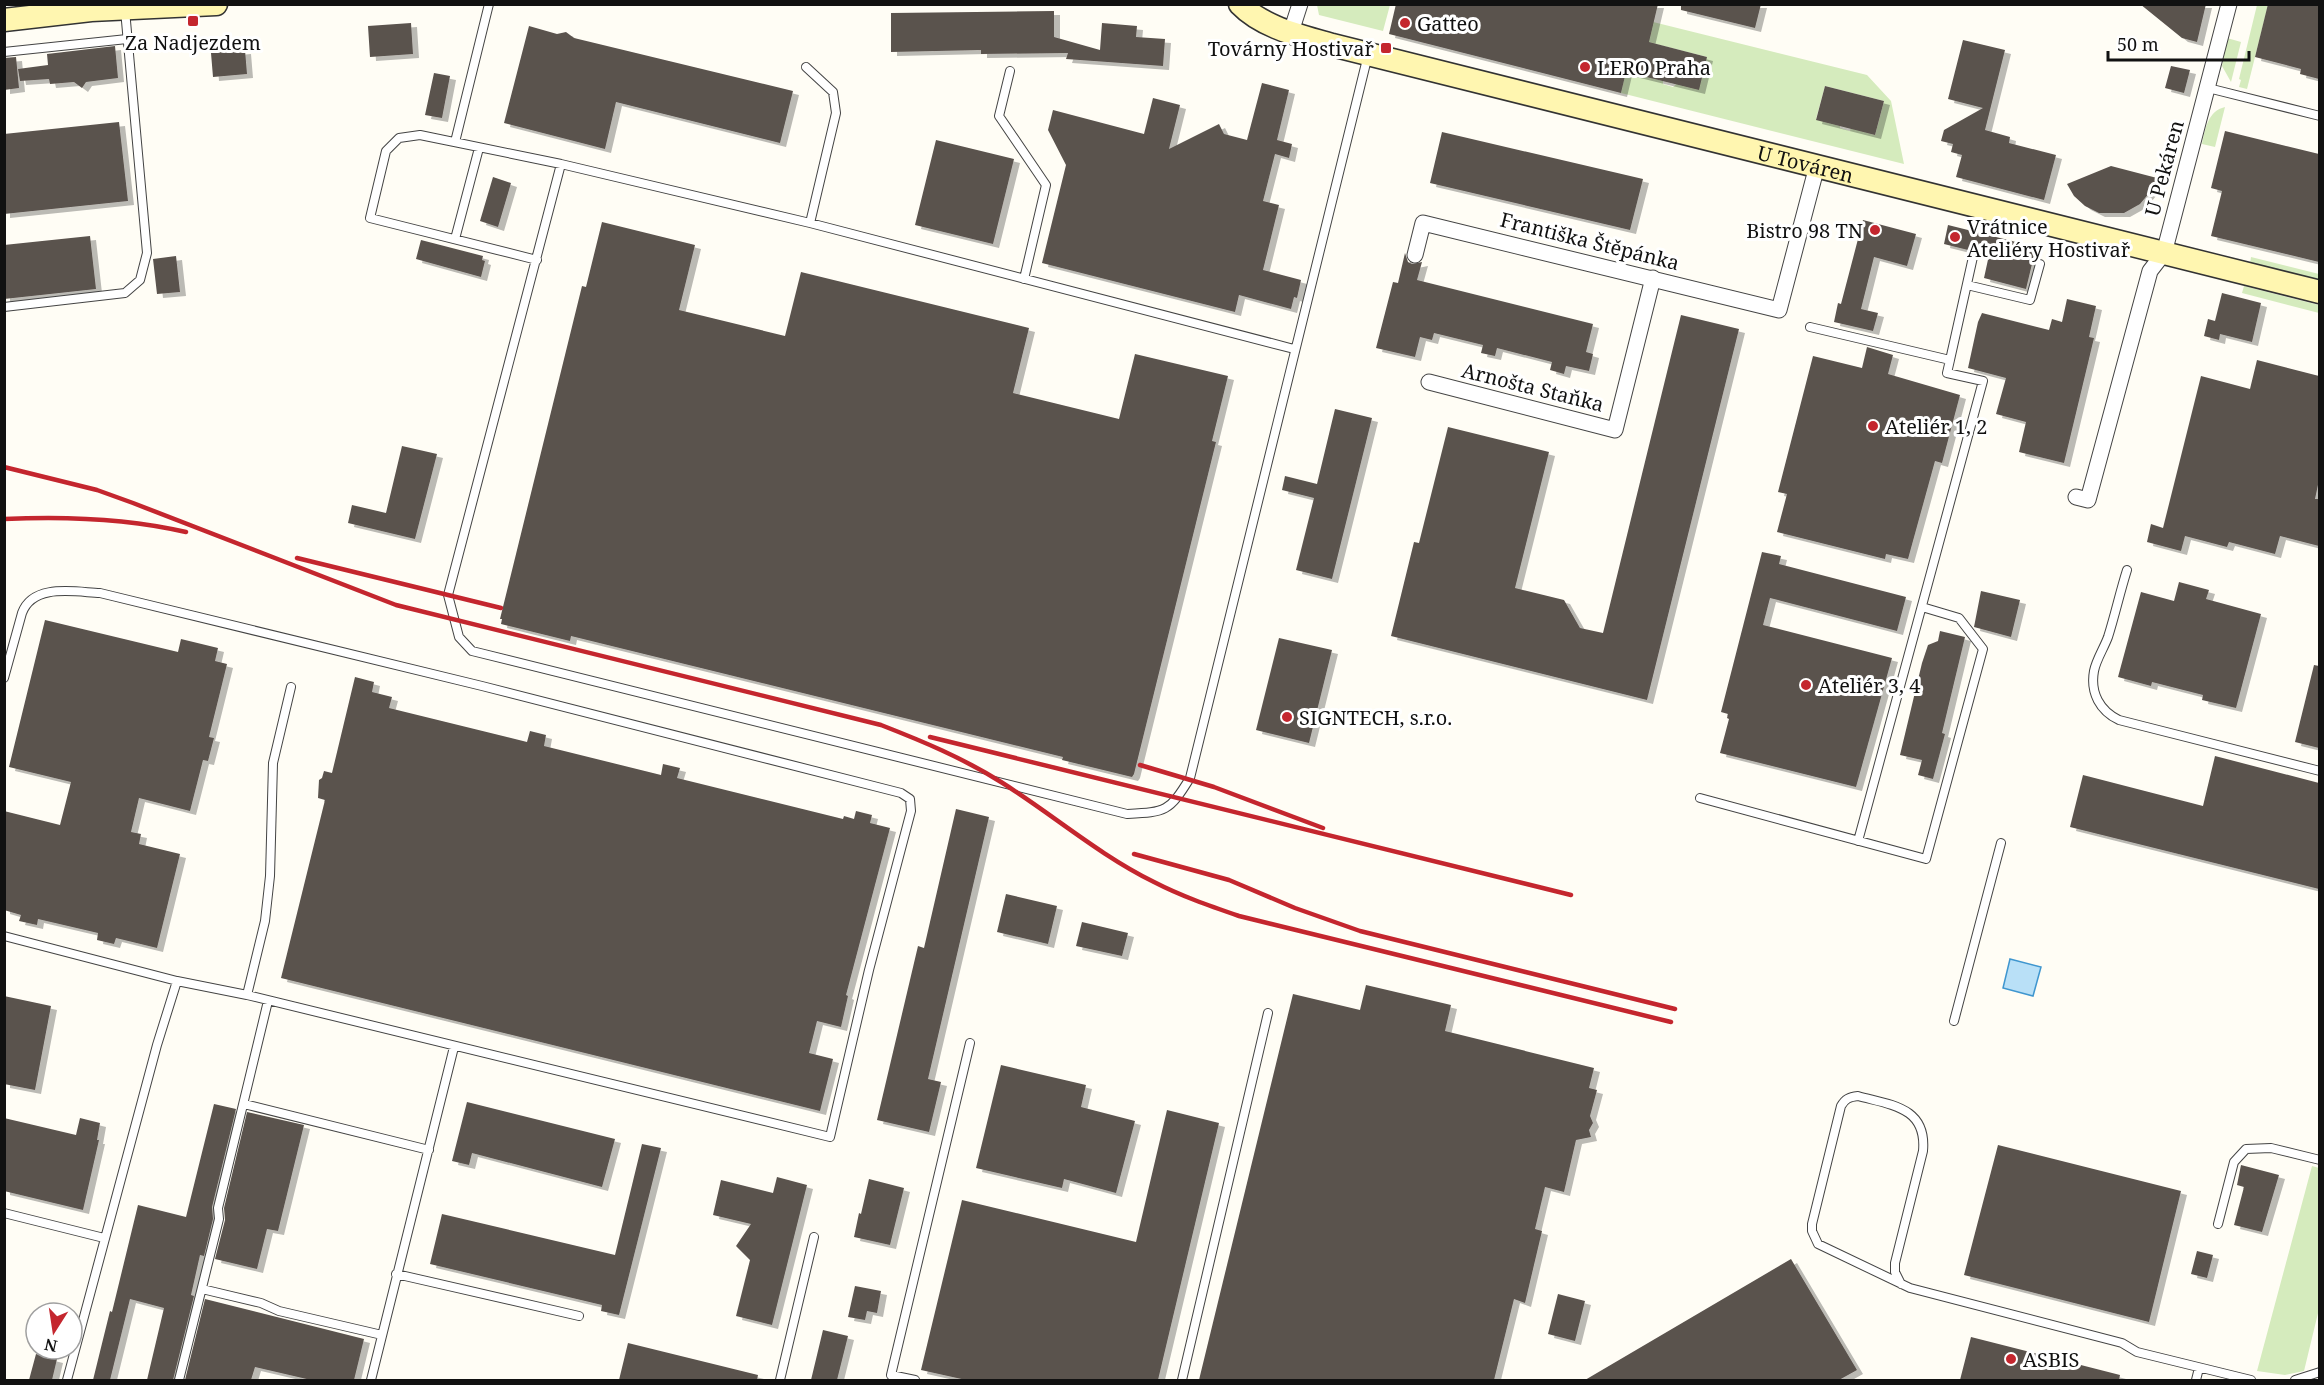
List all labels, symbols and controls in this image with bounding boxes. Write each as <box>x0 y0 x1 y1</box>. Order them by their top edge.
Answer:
place label: Gatteo <box>1417 10 1479 37</box>
marker: Za Nadjezdem <box>186 14 200 28</box>
marker: Gatteo <box>1398 16 1412 30</box>
scale bar <box>2108 24 2249 62</box>
place label: Za Nadjezdem <box>125 29 261 56</box>
text: 50 m <box>2117 32 2159 56</box>
place label: Továrny Hostivař <box>1208 35 1375 62</box>
marker: Továrny Hostivař <box>1379 41 1393 55</box>
place label: LERO Praha <box>1597 54 1711 81</box>
marker: LERO Praha <box>1578 60 1592 74</box>
street label: U Pekáren <box>2138 117 2190 219</box>
street label: U Továren <box>1755 138 1857 188</box>
street label: Františka Štěpánka <box>1498 206 1682 276</box>
place label: Vrátnice Ateliéry Hostivař <box>1967 213 2131 263</box>
place label: Bistro 98 TN <box>1746 217 1863 244</box>
marker: Bistro 98 TN <box>1868 223 1882 237</box>
marker: Vrátnice Ateliéry Hostivař <box>1948 230 1962 244</box>
street label: Arnošta Staňka <box>1459 356 1607 418</box>
place label: Ateliér 1, 2 <box>1885 413 1987 440</box>
marker: Ateliér 1, 2 <box>1866 419 1880 433</box>
place label: Ateliér 3, 4 <box>1818 672 1920 699</box>
marker: Ateliér 3, 4 <box>1799 678 1813 692</box>
place label: SIGNTECH, s.r.o. <box>1299 704 1452 731</box>
marker: SIGNTECH, s.r.o. <box>1280 710 1294 724</box>
north arrow <box>24 1301 84 1361</box>
text: N <box>42 1334 59 1358</box>
place label: ASBIS <box>2023 1346 2079 1373</box>
marker: ASBIS <box>2004 1352 2018 1366</box>

